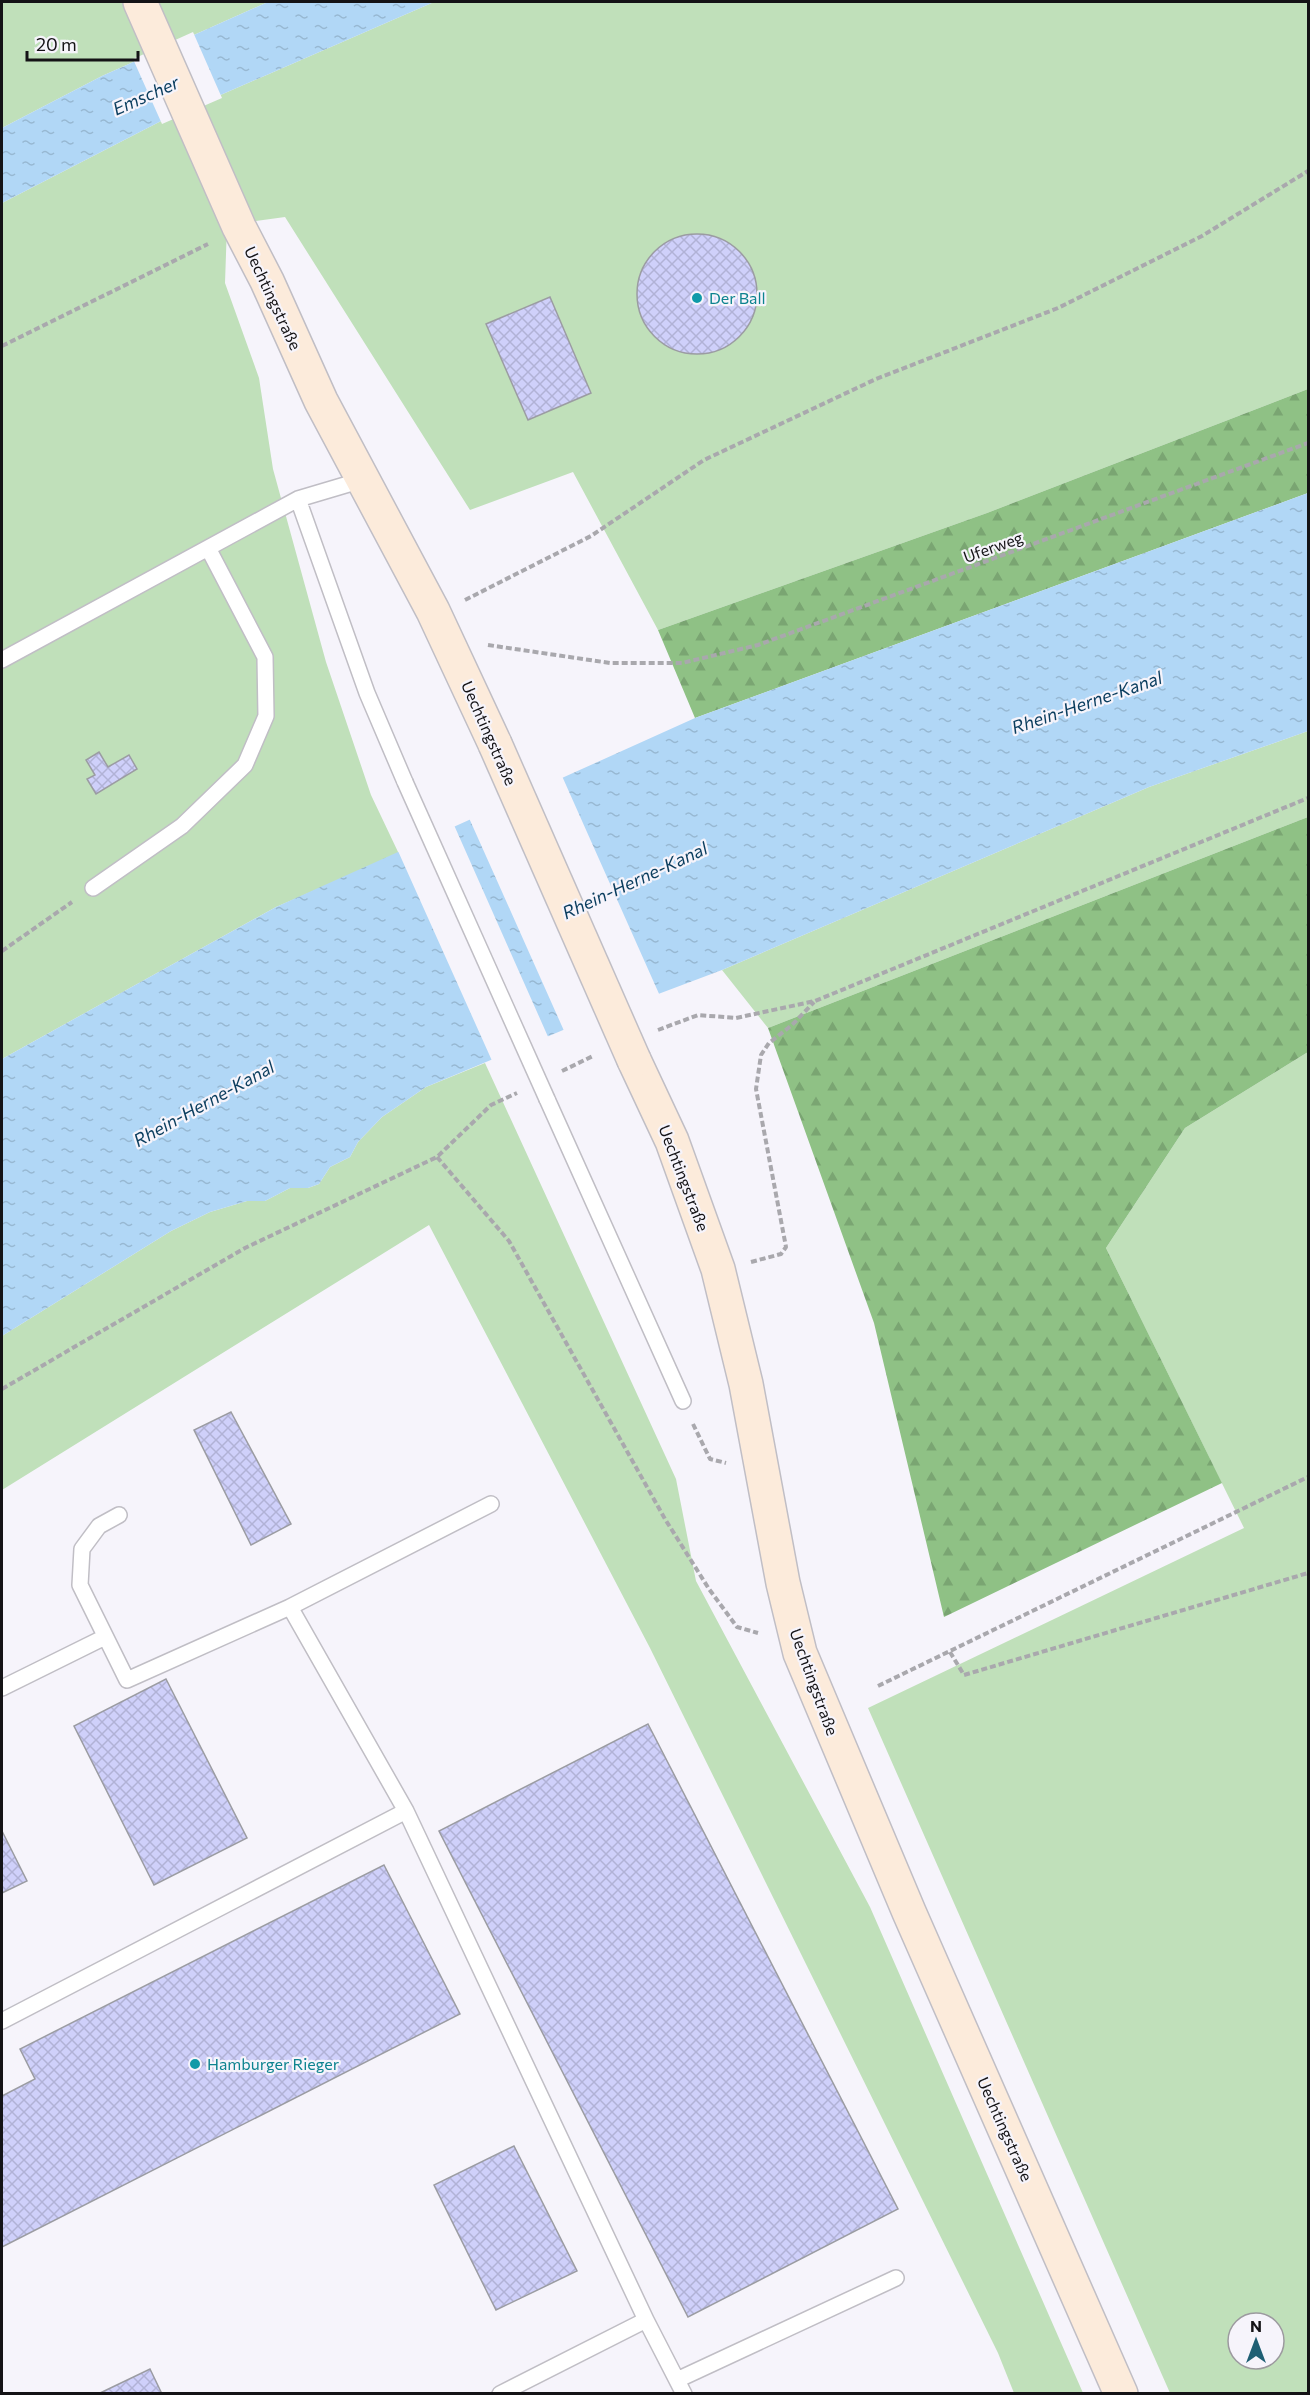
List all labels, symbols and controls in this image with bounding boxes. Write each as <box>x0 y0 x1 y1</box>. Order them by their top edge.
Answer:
scale bar <box>27 24 138 62</box>
text: 20 m <box>36 33 77 55</box>
water label: Emscher <box>109 70 183 119</box>
street label: Uechtingstraße <box>241 243 306 353</box>
place label: Der Ball <box>709 288 766 307</box>
marker: Der Ball <box>690 291 704 305</box>
street label: Uferweg <box>960 527 1026 566</box>
water label: Rhein-Herne-Kanal <box>1008 666 1165 738</box>
street label: Uechtingstraße <box>458 678 521 788</box>
water label: Rhein-Herne-Kanal <box>558 837 711 923</box>
water label: Rhein-Herne-Kanal <box>129 1055 278 1151</box>
street label: Uechtingstraße <box>655 1122 713 1234</box>
street label: Uechtingstraße <box>786 1626 843 1738</box>
place label: Hamburger Rieger <box>207 2054 340 2073</box>
marker: Hamburger Rieger <box>188 2057 202 2071</box>
street label: Uechtingstraße <box>974 2074 1037 2184</box>
north arrow <box>1226 2311 1286 2371</box>
text: N <box>1250 2316 1262 2335</box>

